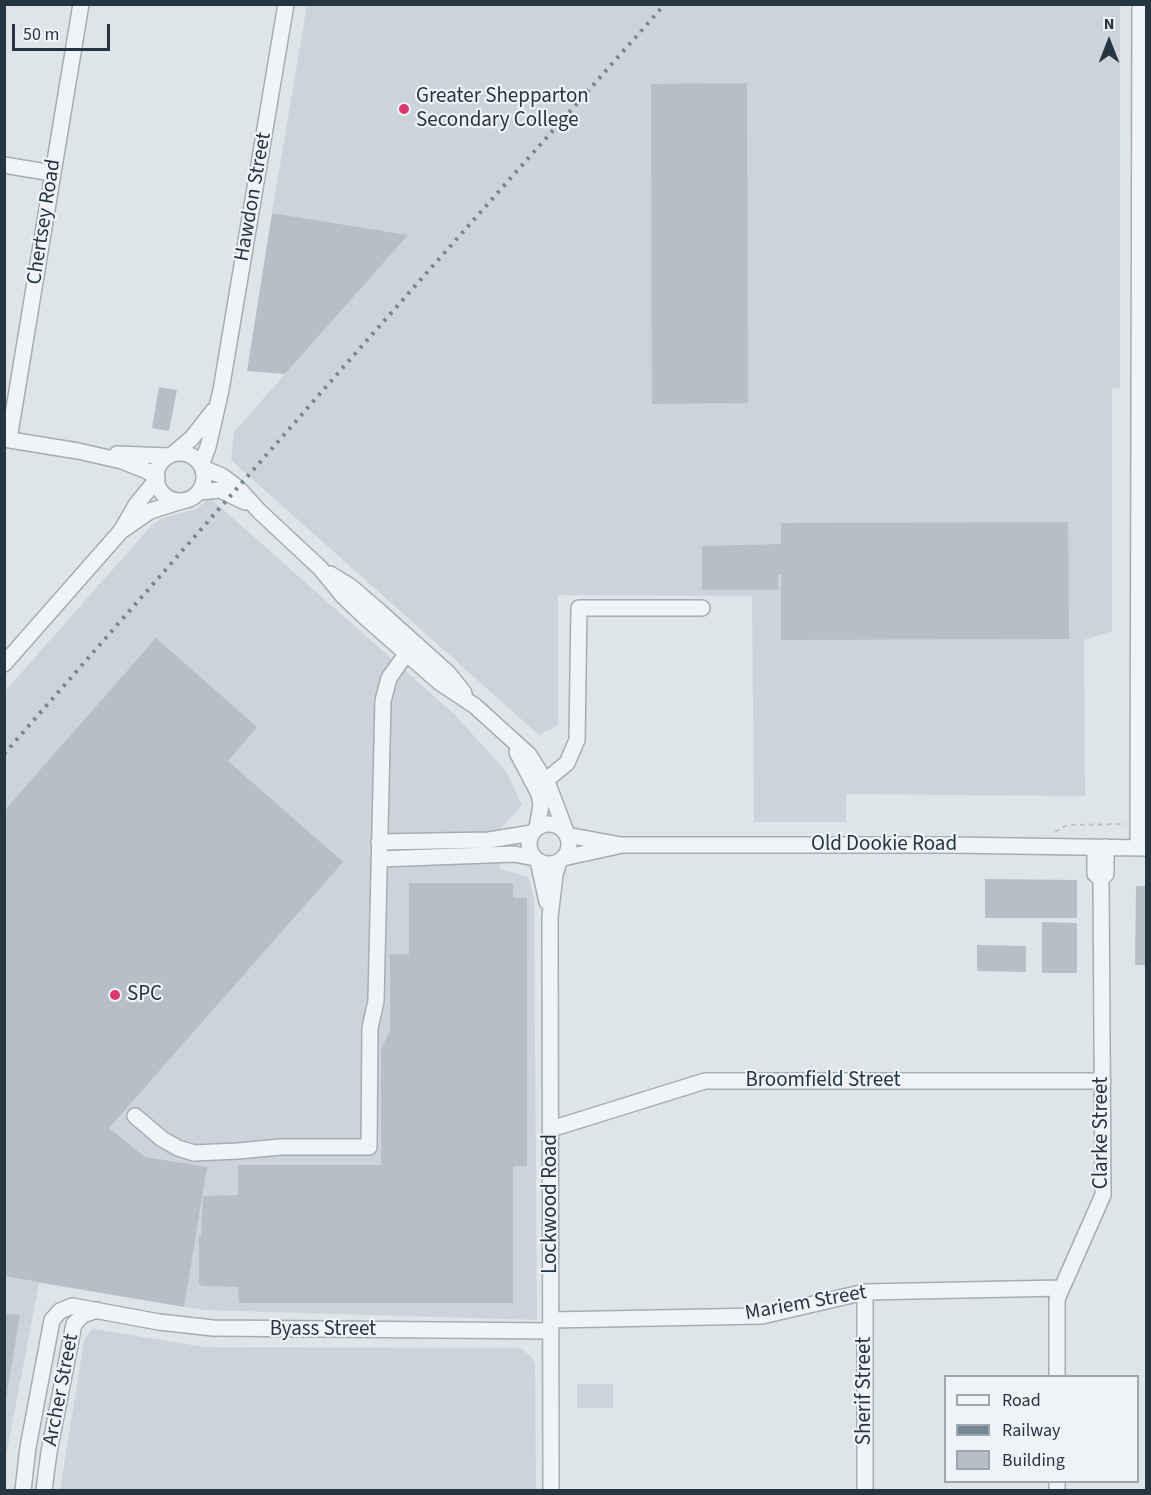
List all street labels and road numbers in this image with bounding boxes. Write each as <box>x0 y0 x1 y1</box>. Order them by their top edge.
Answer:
street label: Hawdon Street <box>230 130 278 264</box>
street label: Chertsey Road <box>23 158 67 286</box>
street label: Old Dookie Road <box>811 832 957 858</box>
street label: Broomfield Street <box>745 1068 901 1094</box>
street label: Clarke Street <box>1089 1077 1115 1189</box>
street label: Lockwood Road <box>538 1134 564 1274</box>
street label: Mariem Street <box>743 1281 869 1327</box>
street label: Byass Street <box>270 1317 376 1343</box>
street label: Archer Street <box>39 1332 85 1448</box>
street label: Sherif Street <box>852 1337 878 1445</box>

